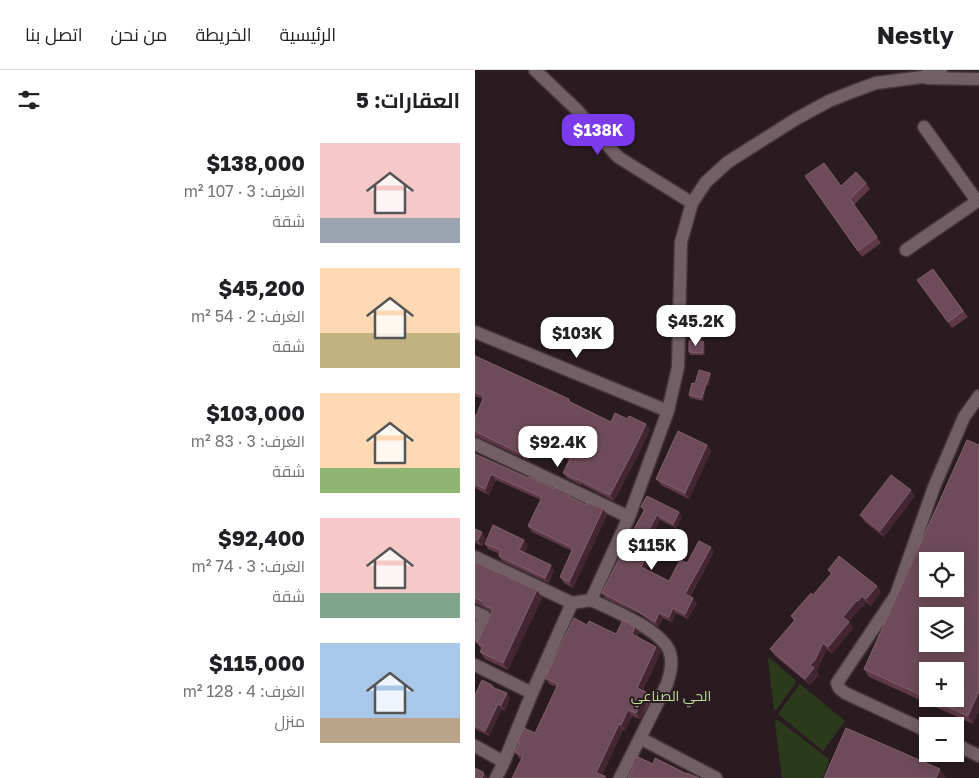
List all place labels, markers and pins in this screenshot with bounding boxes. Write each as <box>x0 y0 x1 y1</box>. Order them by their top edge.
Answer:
pin: $138K <box>563 114 633 156</box>
pin: $45.2K <box>655 304 737 347</box>
pin: $103K <box>542 316 612 359</box>
pin: $92.4K <box>517 426 599 468</box>
pin: $115K <box>617 528 687 571</box>

